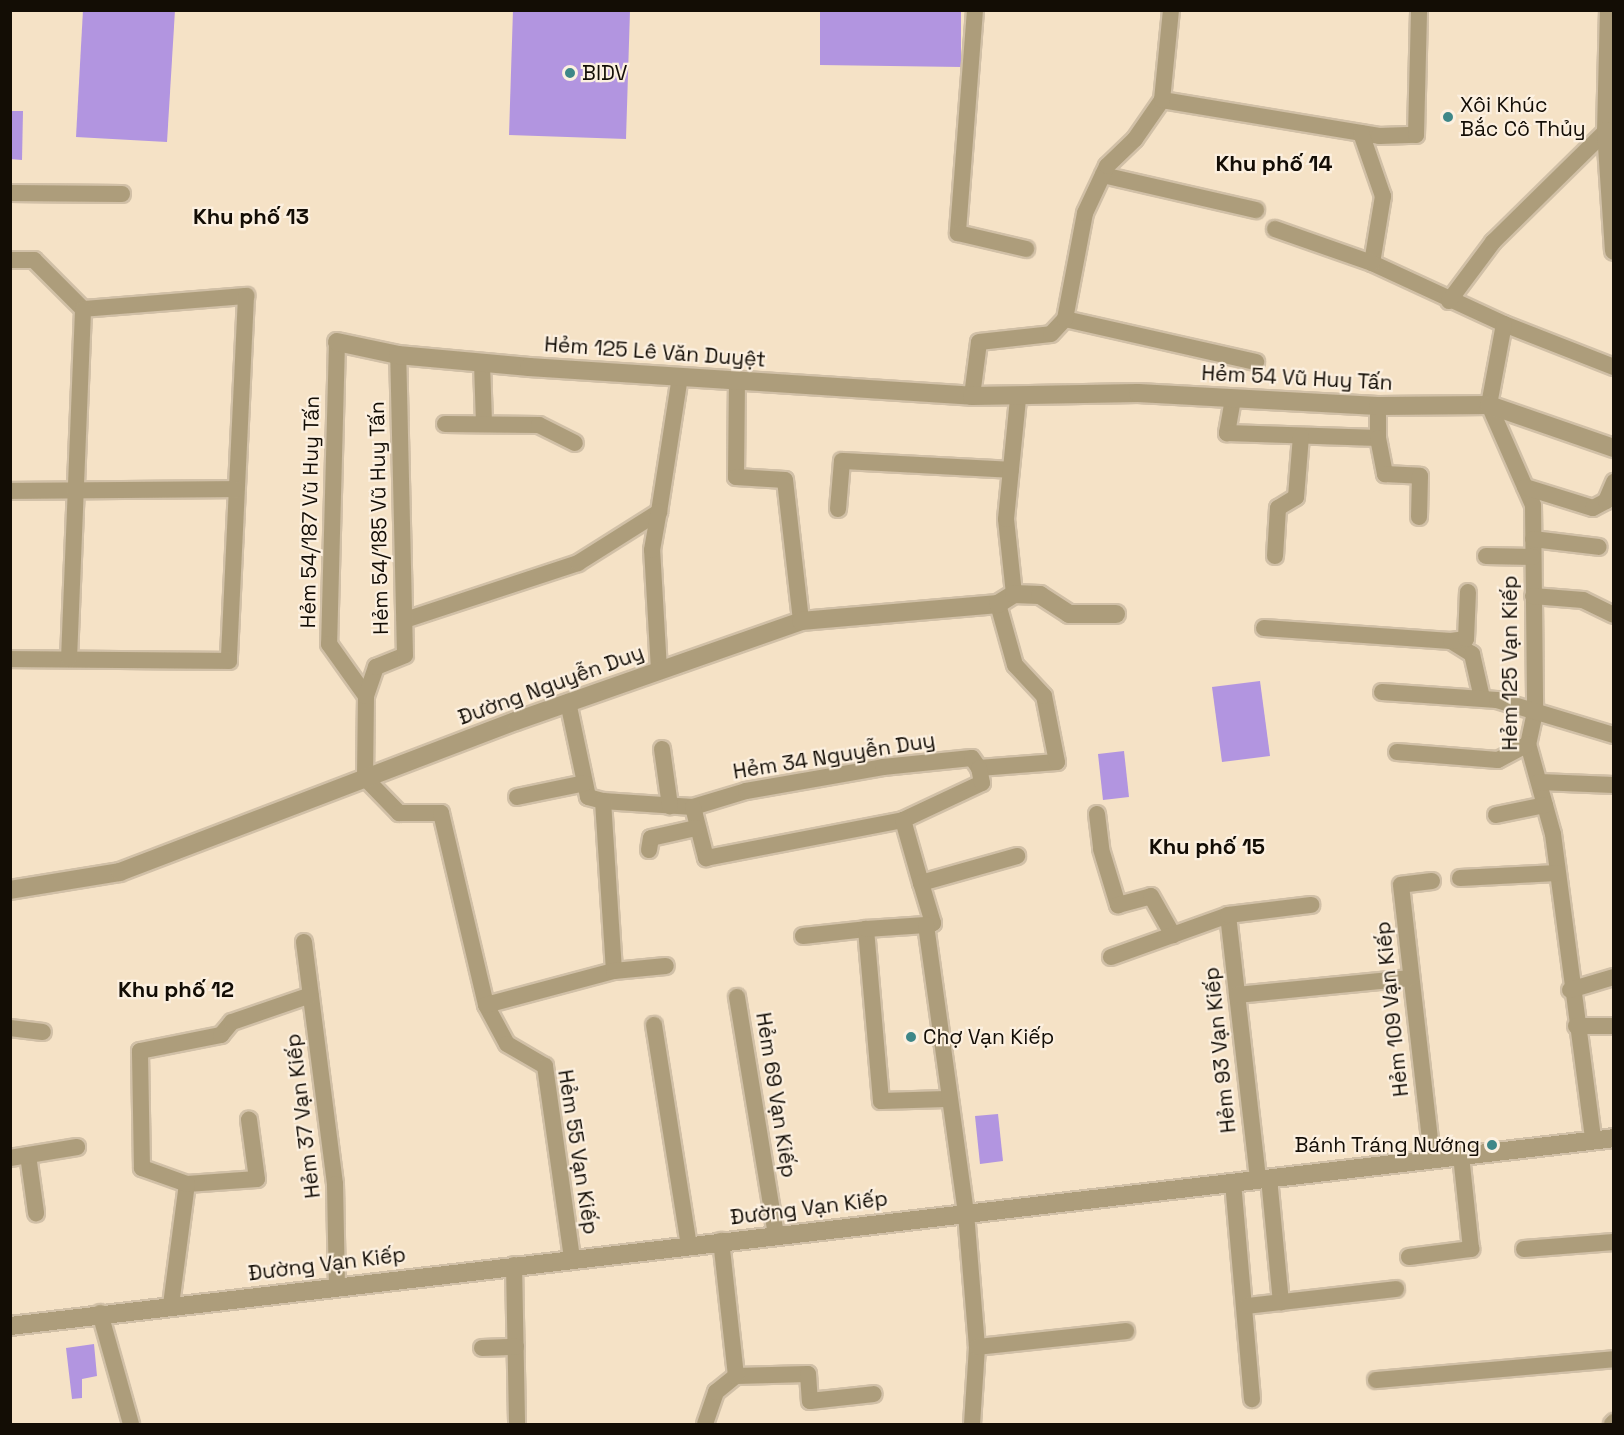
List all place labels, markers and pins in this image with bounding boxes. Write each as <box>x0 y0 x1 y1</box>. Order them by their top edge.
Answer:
place label: BIDV <box>582 60 628 86</box>
marker: BIDV <box>563 66 577 80</box>
place label: Xôi Khúc Bắc Cô Thủy <box>1460 92 1586 142</box>
marker: Xôi Khúc Bắc Cô Thủy <box>1441 110 1455 124</box>
place label: Chợ Vạn Kiếp <box>923 1024 1055 1050</box>
marker: Chợ Vạn Kiếp <box>904 1030 918 1044</box>
place label: Bánh Tráng Nướng <box>1294 1132 1480 1158</box>
marker: Bánh Tráng Nướng <box>1485 1138 1499 1152</box>

